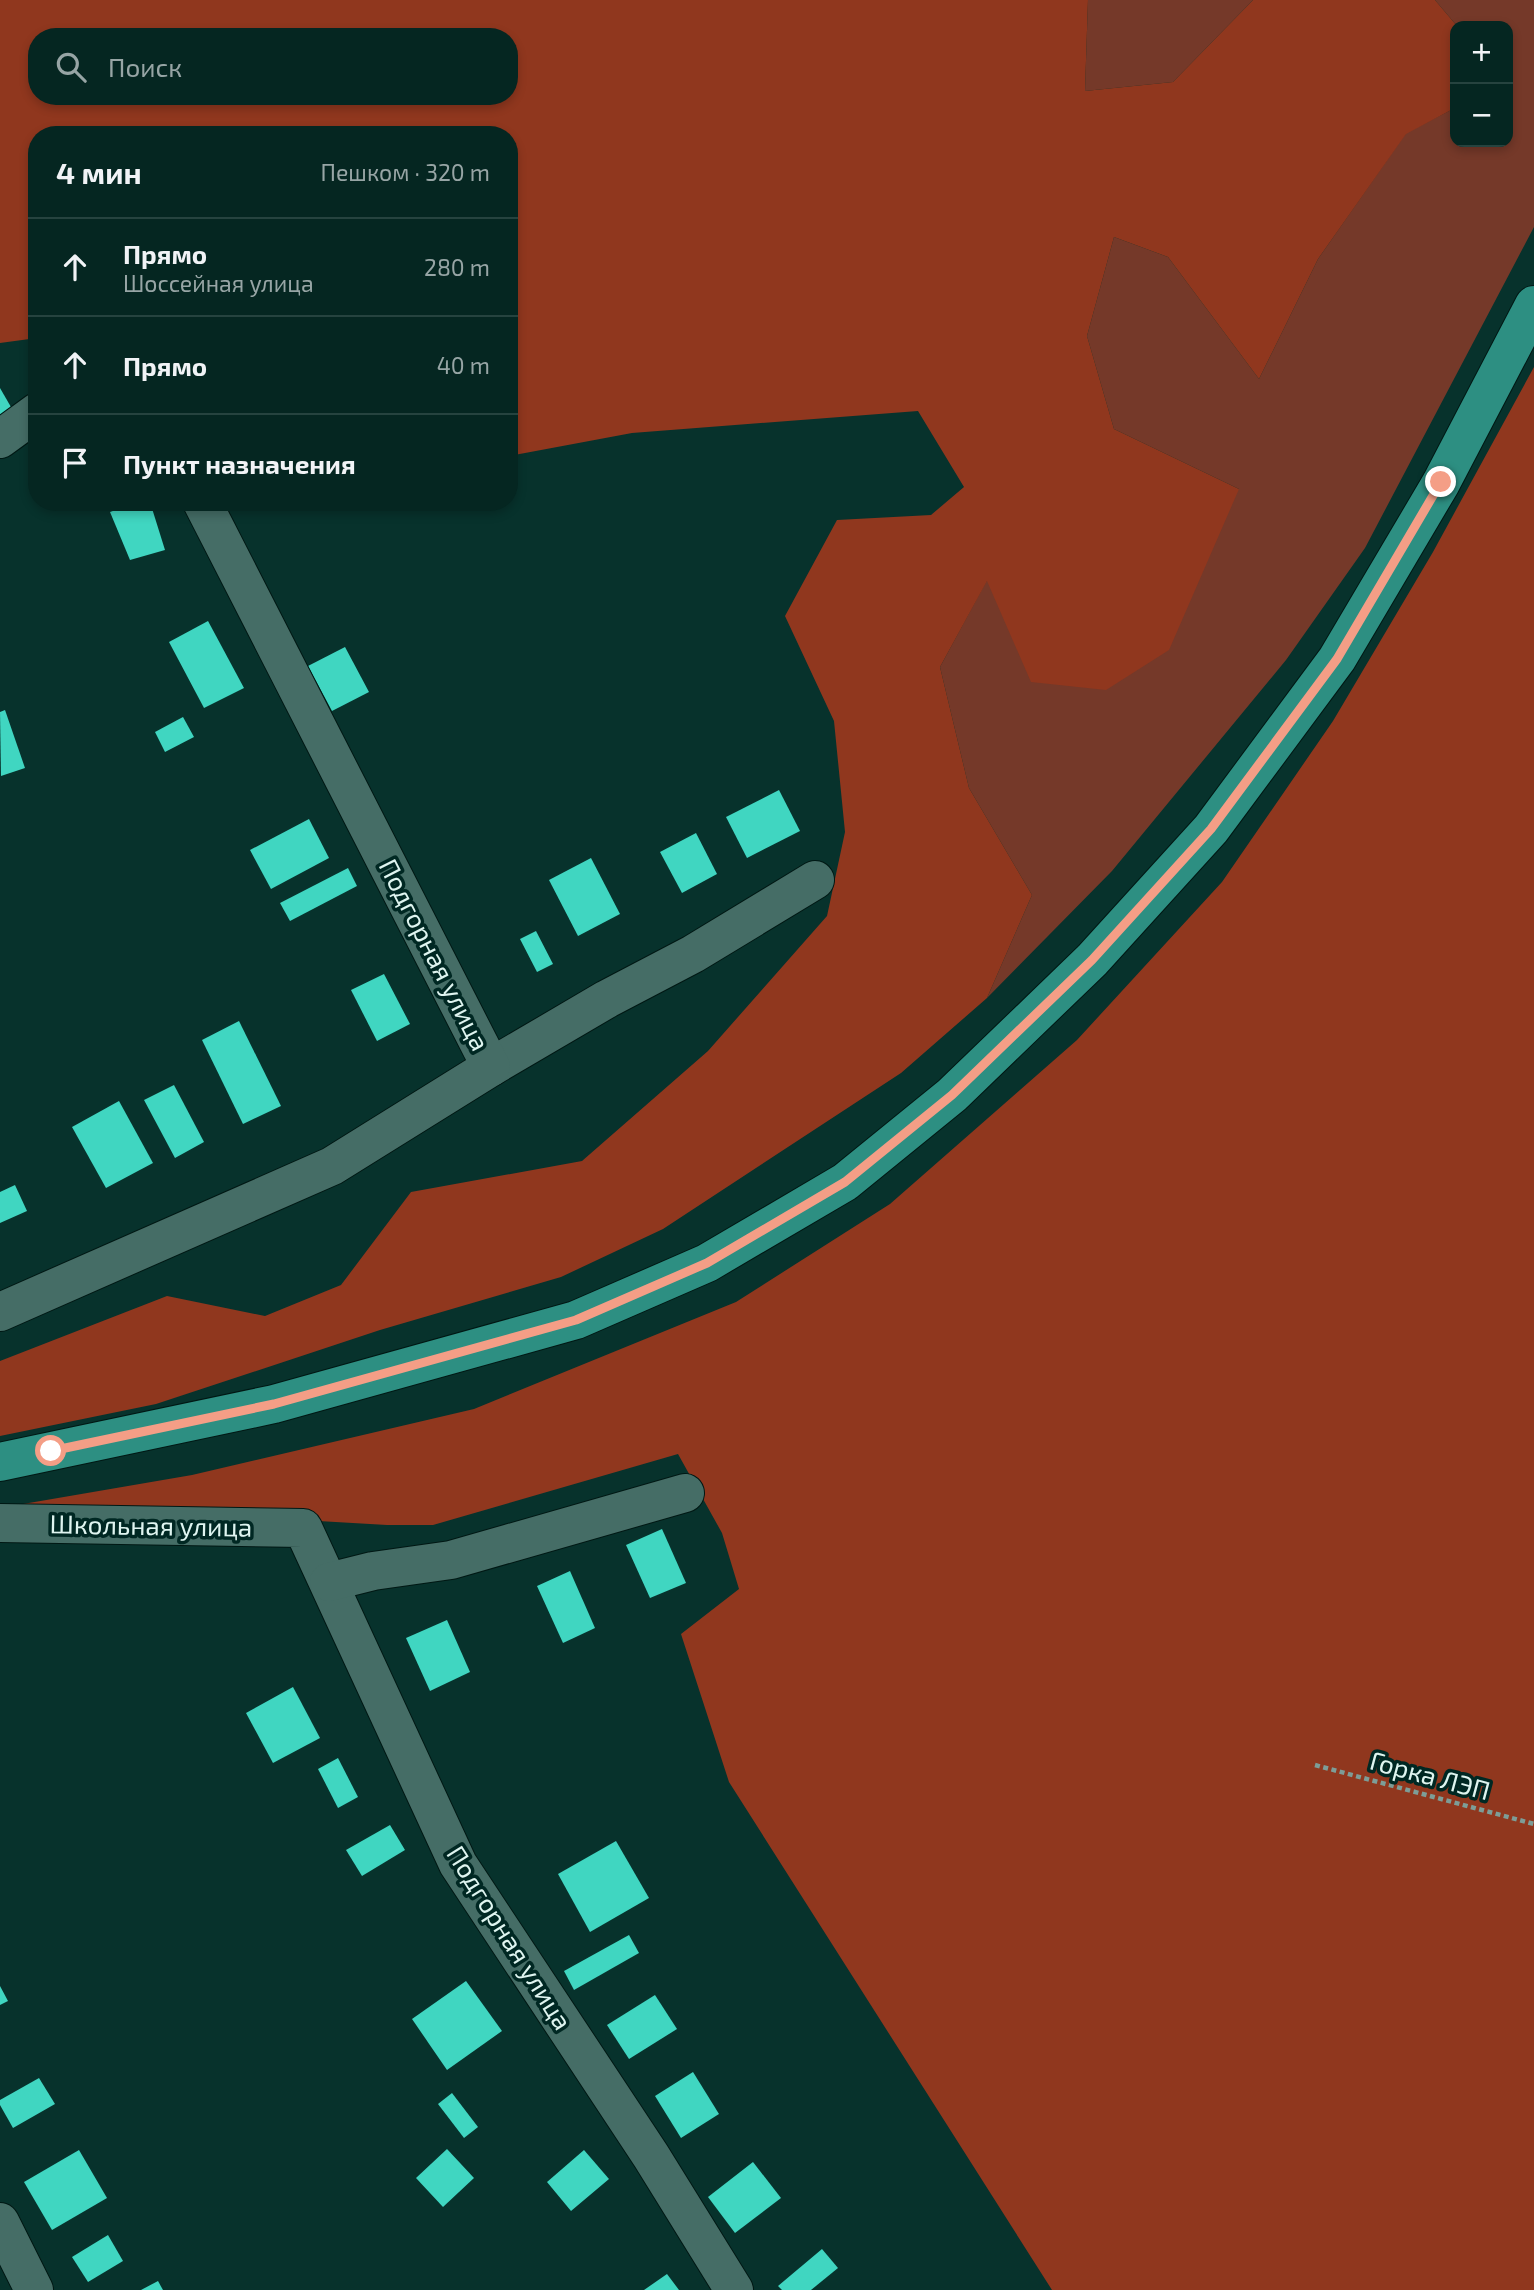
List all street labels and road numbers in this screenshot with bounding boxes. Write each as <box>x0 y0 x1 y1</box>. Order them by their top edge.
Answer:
street label: Подгорная улица <box>373 853 497 1056</box>
street label: Школьная улица <box>49 1507 253 1543</box>
street label: Горка ЛЭП <box>1367 1744 1494 1805</box>
street label: Подгорная улица <box>440 1840 579 2035</box>

